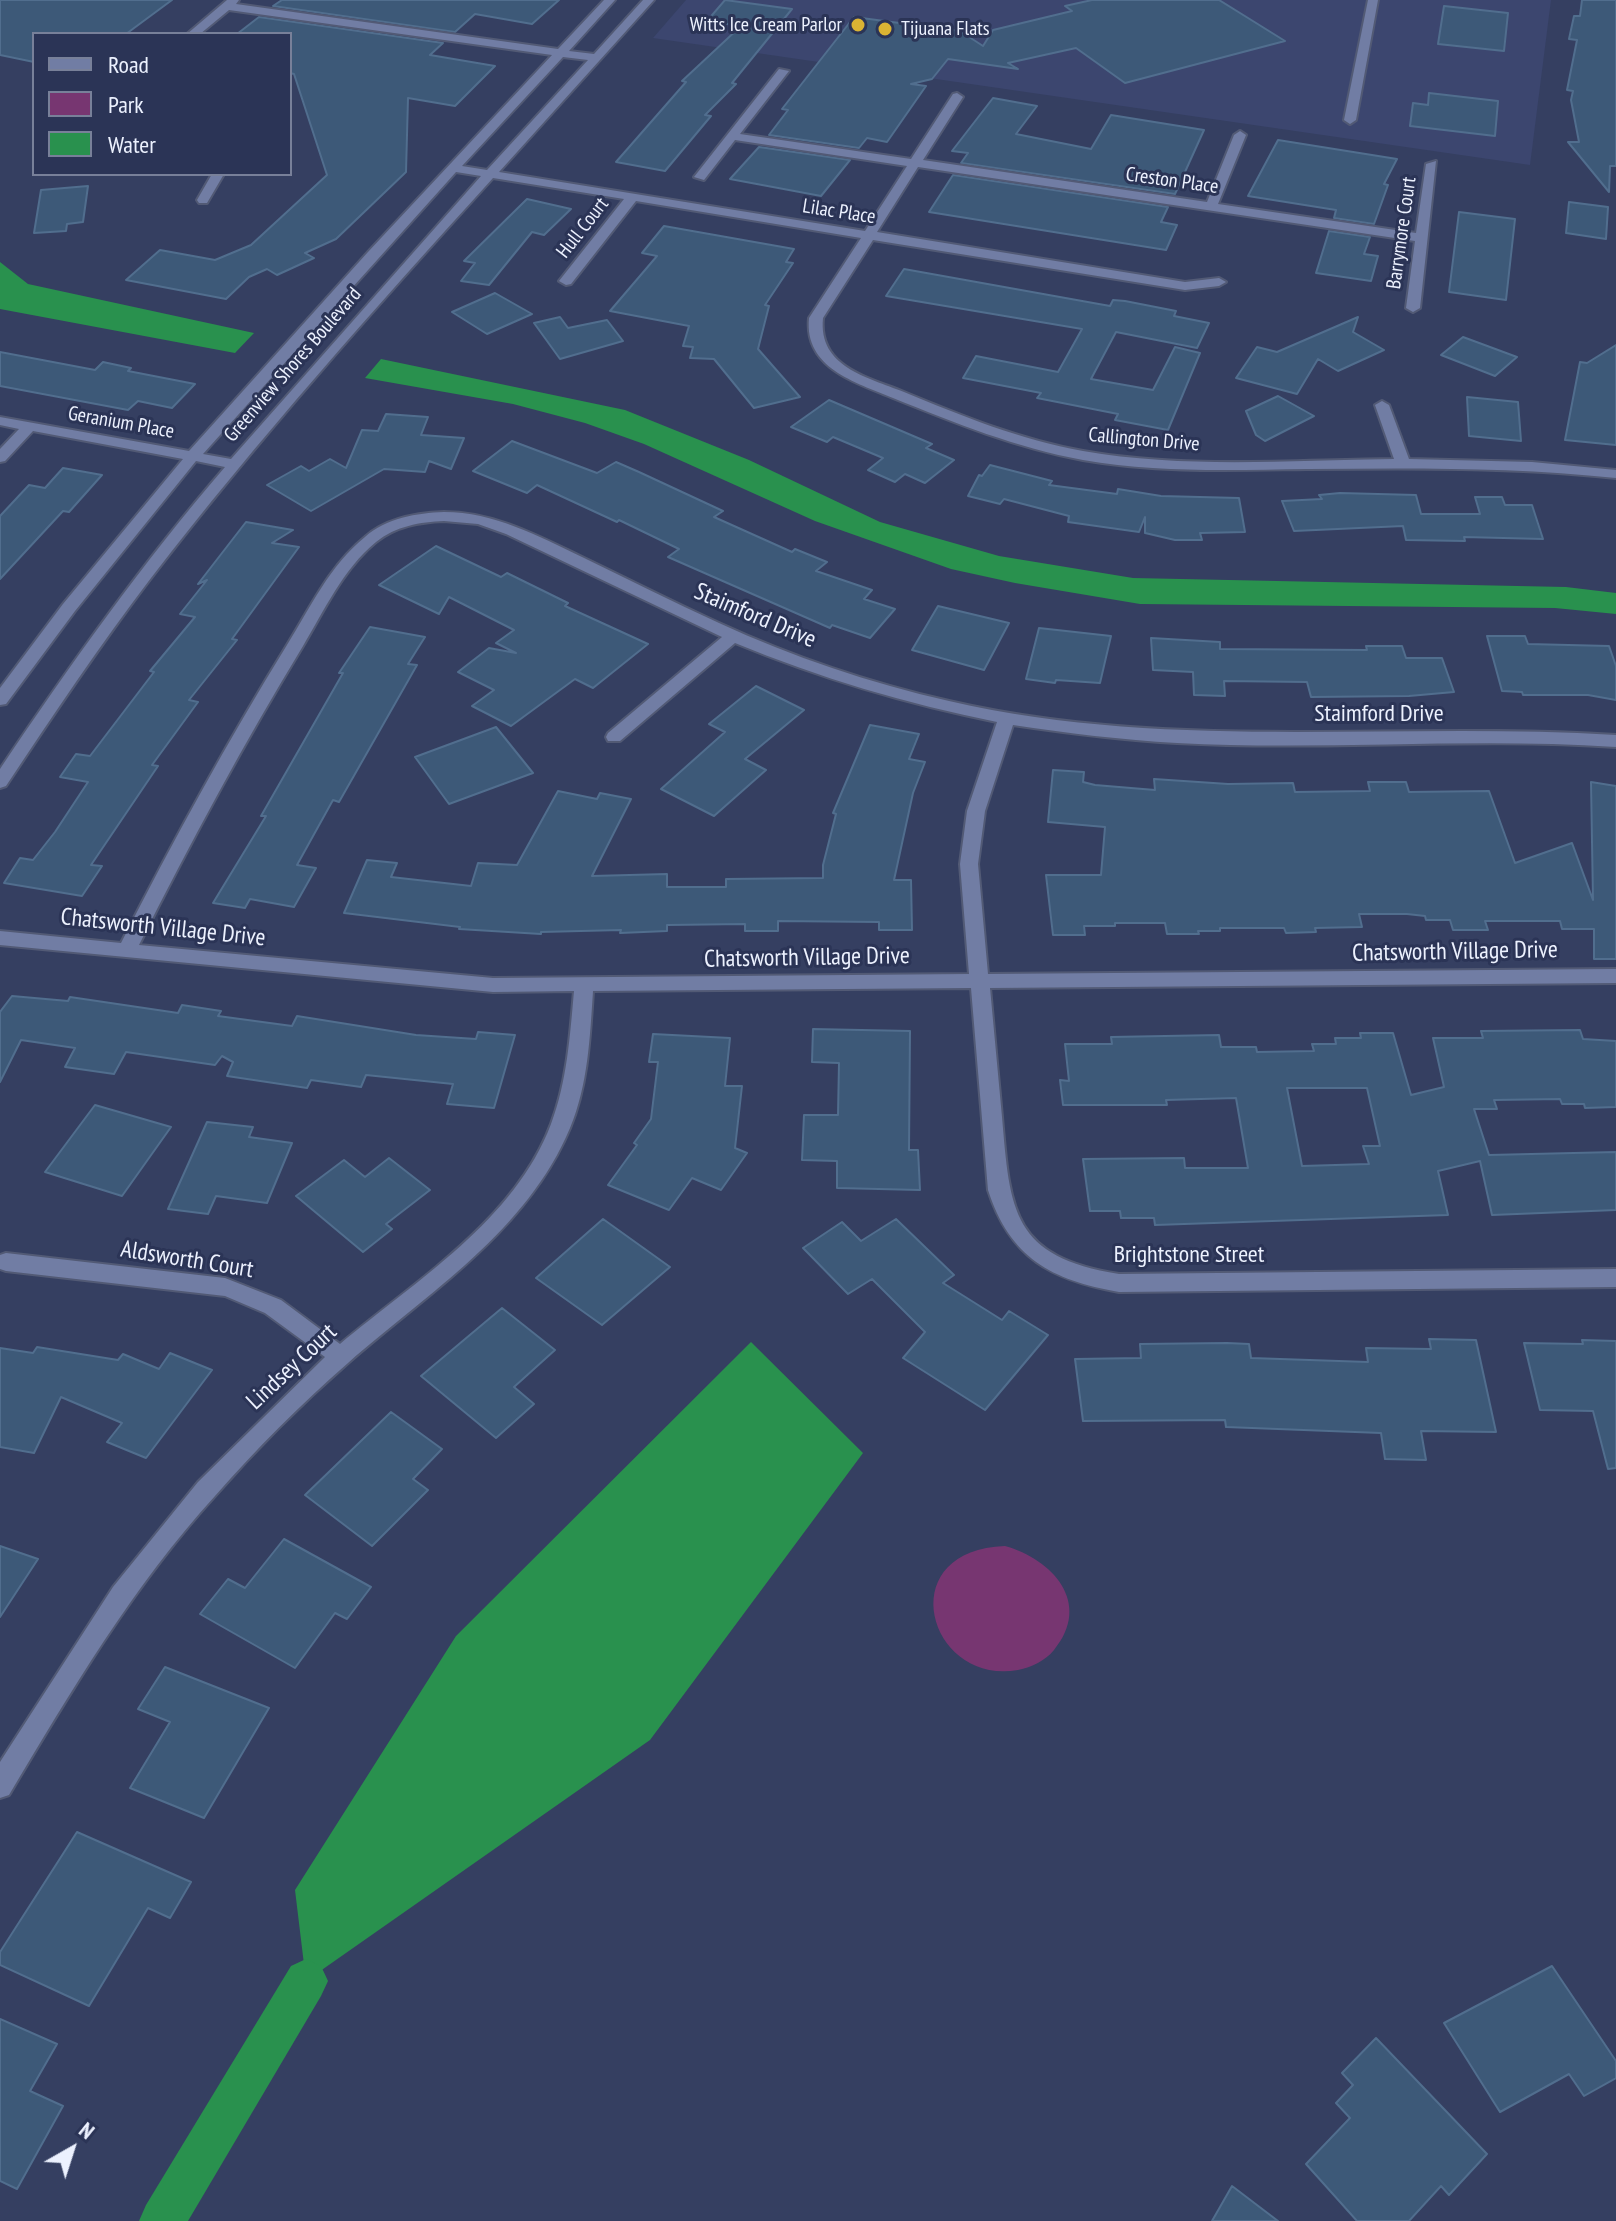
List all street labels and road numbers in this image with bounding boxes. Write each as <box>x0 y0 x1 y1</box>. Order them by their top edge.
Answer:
street label: Creston Place <box>1124 163 1220 199</box>
street label: Barrymore Court <box>1382 175 1422 291</box>
street label: Hull Court <box>552 193 614 263</box>
street label: Lilac Place <box>801 194 877 230</box>
street label: Greenview Shores Boulevard <box>219 283 367 447</box>
street label: Geranium Place <box>66 402 176 444</box>
street label: Callington Drive <box>1088 423 1200 457</box>
street label: Staimford Drive <box>690 577 820 655</box>
street label: Staimford Drive <box>1314 700 1444 728</box>
street label: Chatsworth Village Drive <box>59 903 267 953</box>
street label: Chatsworth Village Drive <box>1352 936 1558 968</box>
street label: Chatsworth Village Drive <box>704 942 910 974</box>
street label: Aldsworth Court <box>119 1235 255 1285</box>
street label: Brightstone Street <box>1114 1241 1264 1269</box>
street label: Lindsey Court <box>241 1318 343 1416</box>

